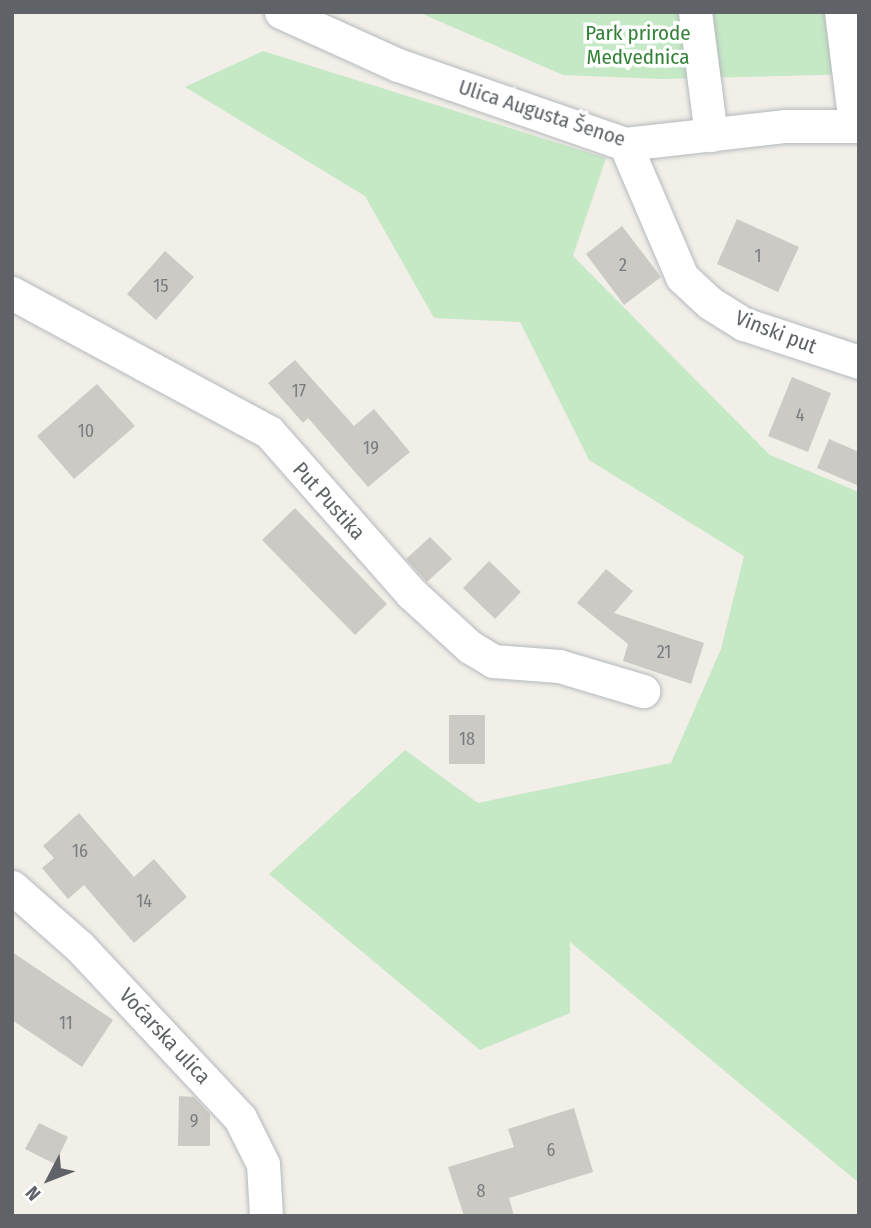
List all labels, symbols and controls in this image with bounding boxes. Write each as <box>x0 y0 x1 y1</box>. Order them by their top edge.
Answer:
park label: Park prirode Medvednica <box>585 20 691 70</box>
street label: Ulica Augusta Šenoe <box>455 74 629 152</box>
house number: 1 <box>754 245 762 267</box>
house number: 2 <box>619 254 627 276</box>
house number: 15 <box>153 275 169 297</box>
street label: Vinski put <box>732 305 820 359</box>
house number: 17 <box>292 380 306 402</box>
house number: 4 <box>796 404 804 426</box>
house number: 10 <box>78 420 94 442</box>
house number: 19 <box>363 437 379 459</box>
street label: Put Pustika <box>288 457 370 545</box>
house number: 21 <box>657 641 671 663</box>
house number: 18 <box>459 728 475 750</box>
house number: 16 <box>72 840 88 862</box>
house number: 14 <box>136 890 152 912</box>
street label: Voćarska ulica <box>114 983 216 1089</box>
house number: 11 <box>59 1012 73 1034</box>
house number: 9 <box>190 1110 198 1132</box>
house number: 6 <box>547 1139 555 1161</box>
north arrow <box>14 1144 84 1214</box>
house number: 8 <box>477 1180 485 1202</box>
text: N <box>21 1181 45 1205</box>

